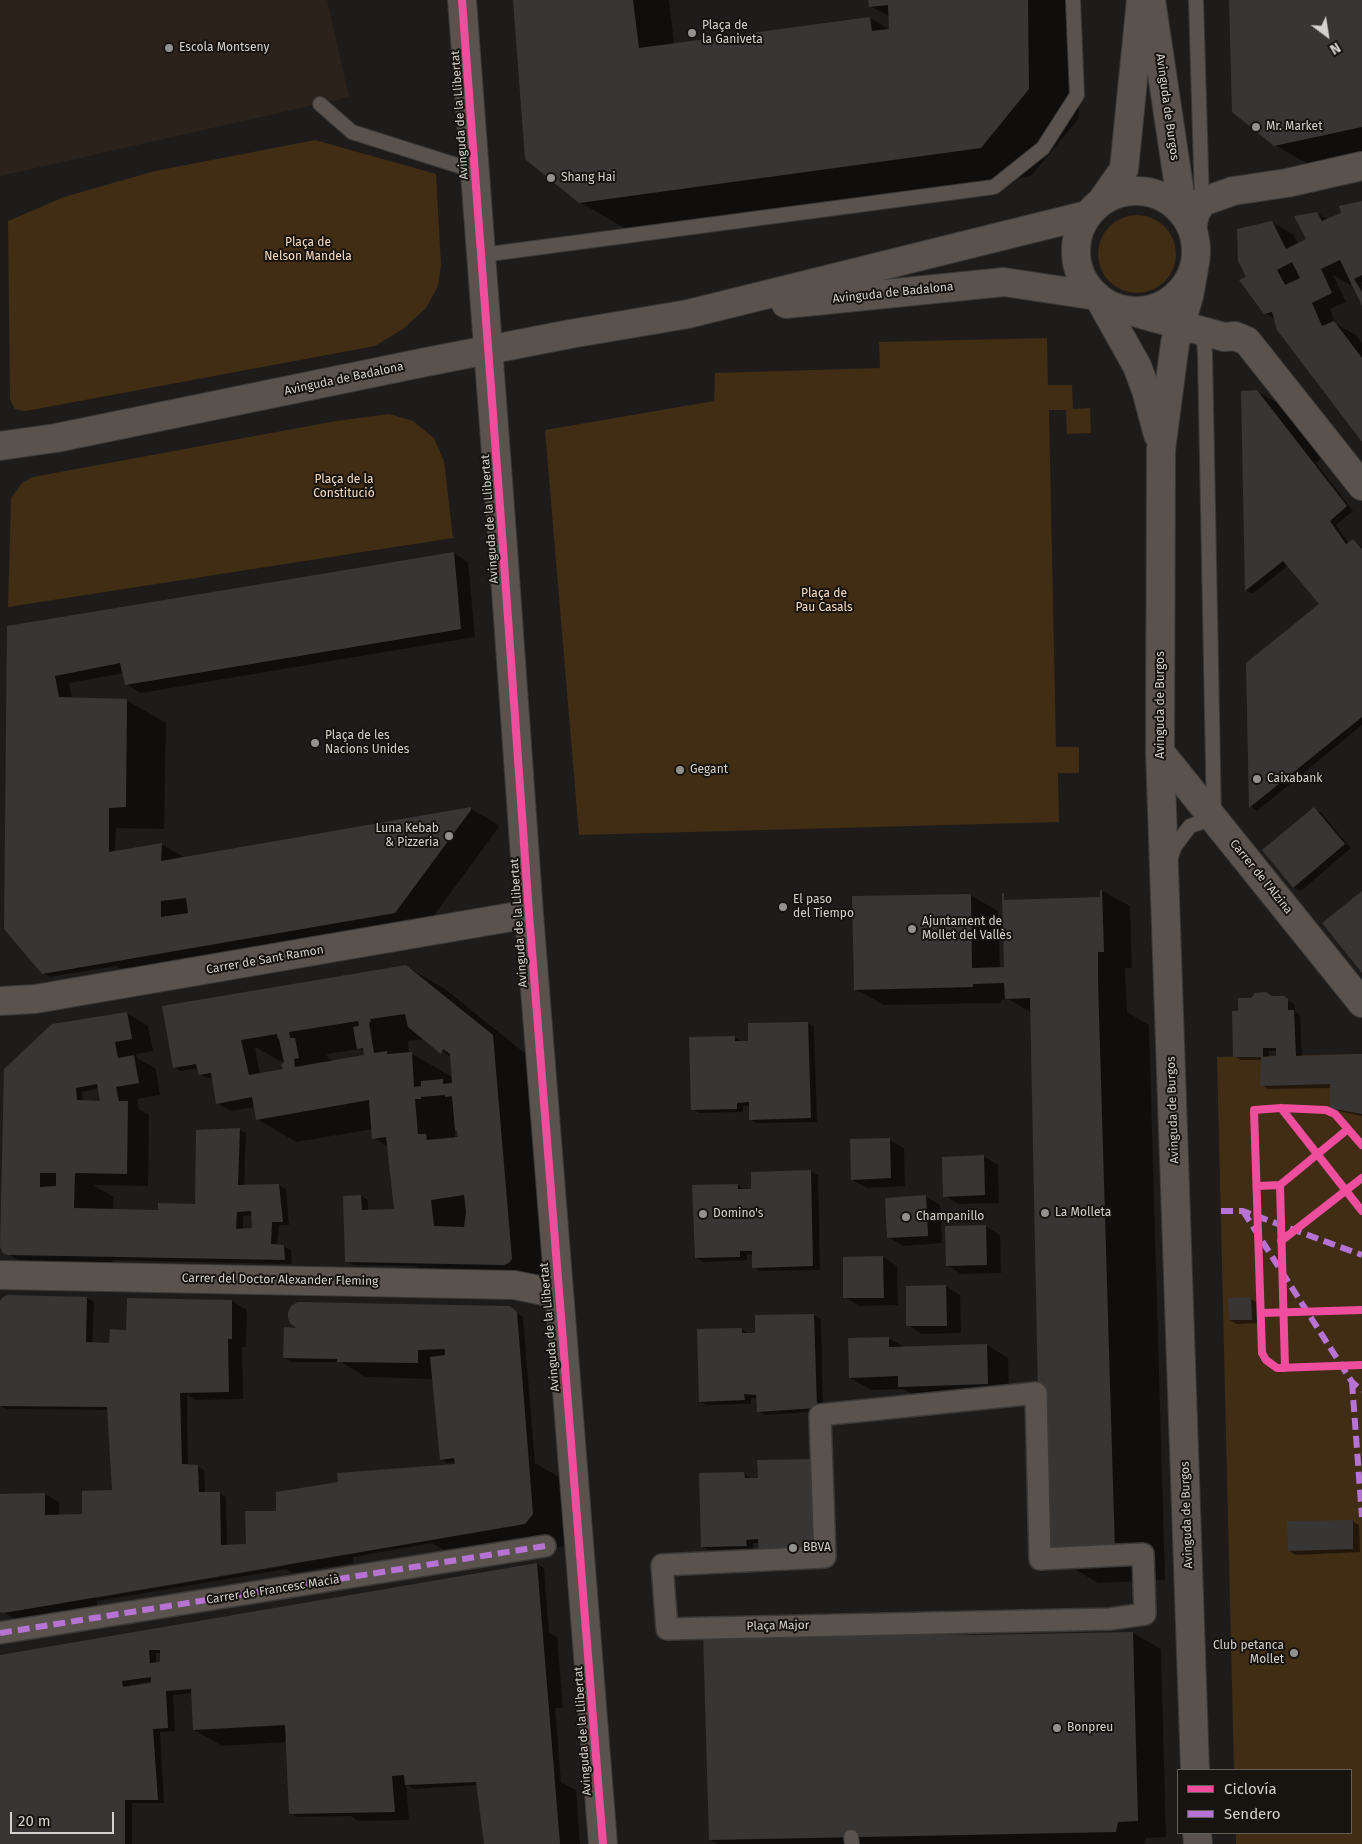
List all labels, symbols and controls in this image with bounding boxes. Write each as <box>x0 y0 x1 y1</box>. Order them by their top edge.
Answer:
north arrow <box>1302 10 1352 60</box>
place label: Plaça de la Ganiveta <box>702 19 763 47</box>
marker: Plaça de la Ganiveta <box>686 27 698 39</box>
text: N <box>1327 39 1343 58</box>
place label: Escola Montseny <box>179 41 269 55</box>
marker: Escola Montseny <box>163 42 175 54</box>
street label: Avinguda de la Llibertat <box>448 50 472 180</box>
street label: Avinguda de Burgos <box>1152 53 1182 161</box>
place label: Mr. Market <box>1266 120 1322 134</box>
marker: Mr. Market <box>1250 121 1262 133</box>
place label: Shang Hai <box>561 171 616 185</box>
marker: Shang Hai <box>545 172 557 184</box>
park label: Plaça de Nelson Mandela <box>264 236 352 264</box>
street label: Avinguda de Badalona <box>832 279 954 307</box>
street label: Avinguda de Badalona <box>283 359 405 399</box>
street label: Avinguda de la Llibertat <box>478 454 502 584</box>
park label: Plaça de la Constitució <box>313 473 375 501</box>
park label: Plaça de Pau Casals <box>795 587 853 615</box>
street label: Avinguda de Burgos <box>1154 651 1168 759</box>
place label: Plaça de les Nacions Unides <box>325 729 409 757</box>
marker: Plaça de les Nacions Unides <box>309 737 321 749</box>
place label: Gegant <box>690 763 728 777</box>
marker: Gegant <box>674 764 686 776</box>
place label: Caixabank <box>1267 772 1322 786</box>
marker: Caixabank <box>1251 773 1263 785</box>
place label: Luna Kebab & Pizzeria <box>375 822 439 850</box>
marker: Luna Kebab & Pizzeria <box>443 830 455 842</box>
street label: Carrer de l'Alzina <box>1227 837 1295 917</box>
street label: Avinguda de la Llibertat <box>507 858 531 988</box>
place label: El paso del Tiempo <box>793 893 854 921</box>
marker: El paso del Tiempo <box>777 901 789 913</box>
place label: Ajuntament de Mollet del Vallès <box>922 915 1011 943</box>
marker: Ajuntament de Mollet del Vallès <box>906 923 918 935</box>
street label: Carrer de Sant Ramon <box>205 943 325 977</box>
street label: Avinguda de Burgos <box>1164 1056 1182 1164</box>
place label: La Molleta <box>1055 1206 1111 1220</box>
place label: Domino's <box>713 1207 763 1221</box>
marker: La Molleta <box>1039 1207 1051 1219</box>
marker: Domino's <box>697 1208 709 1220</box>
place label: Champanillo <box>916 1210 984 1224</box>
marker: Champanillo <box>900 1211 912 1223</box>
street label: Avinguda de la Llibertat <box>537 1262 563 1392</box>
street label: Carrer del Doctor Alexander Fleming <box>182 1271 378 1289</box>
street label: Avinguda de Burgos <box>1178 1461 1196 1569</box>
place label: BBVA <box>803 1541 831 1555</box>
marker: BBVA <box>787 1542 799 1554</box>
street label: Carrer de Francesc Macià <box>205 1572 341 1608</box>
street label: Plaça Major <box>746 1618 810 1634</box>
place label: Club petanca Mollet <box>1213 1639 1284 1667</box>
marker: Club petanca Mollet <box>1288 1647 1300 1659</box>
street label: Avinguda de la Llibertat <box>571 1666 595 1796</box>
place label: Bonpreu <box>1067 1721 1113 1735</box>
marker: Bonpreu <box>1051 1722 1063 1734</box>
legend <box>1177 1769 1352 1834</box>
text: Ciclovía <box>1224 1780 1277 1798</box>
scale bar <box>12 1802 116 1834</box>
text: Sendero <box>1224 1805 1280 1823</box>
text: 20 m <box>18 1812 51 1830</box>

